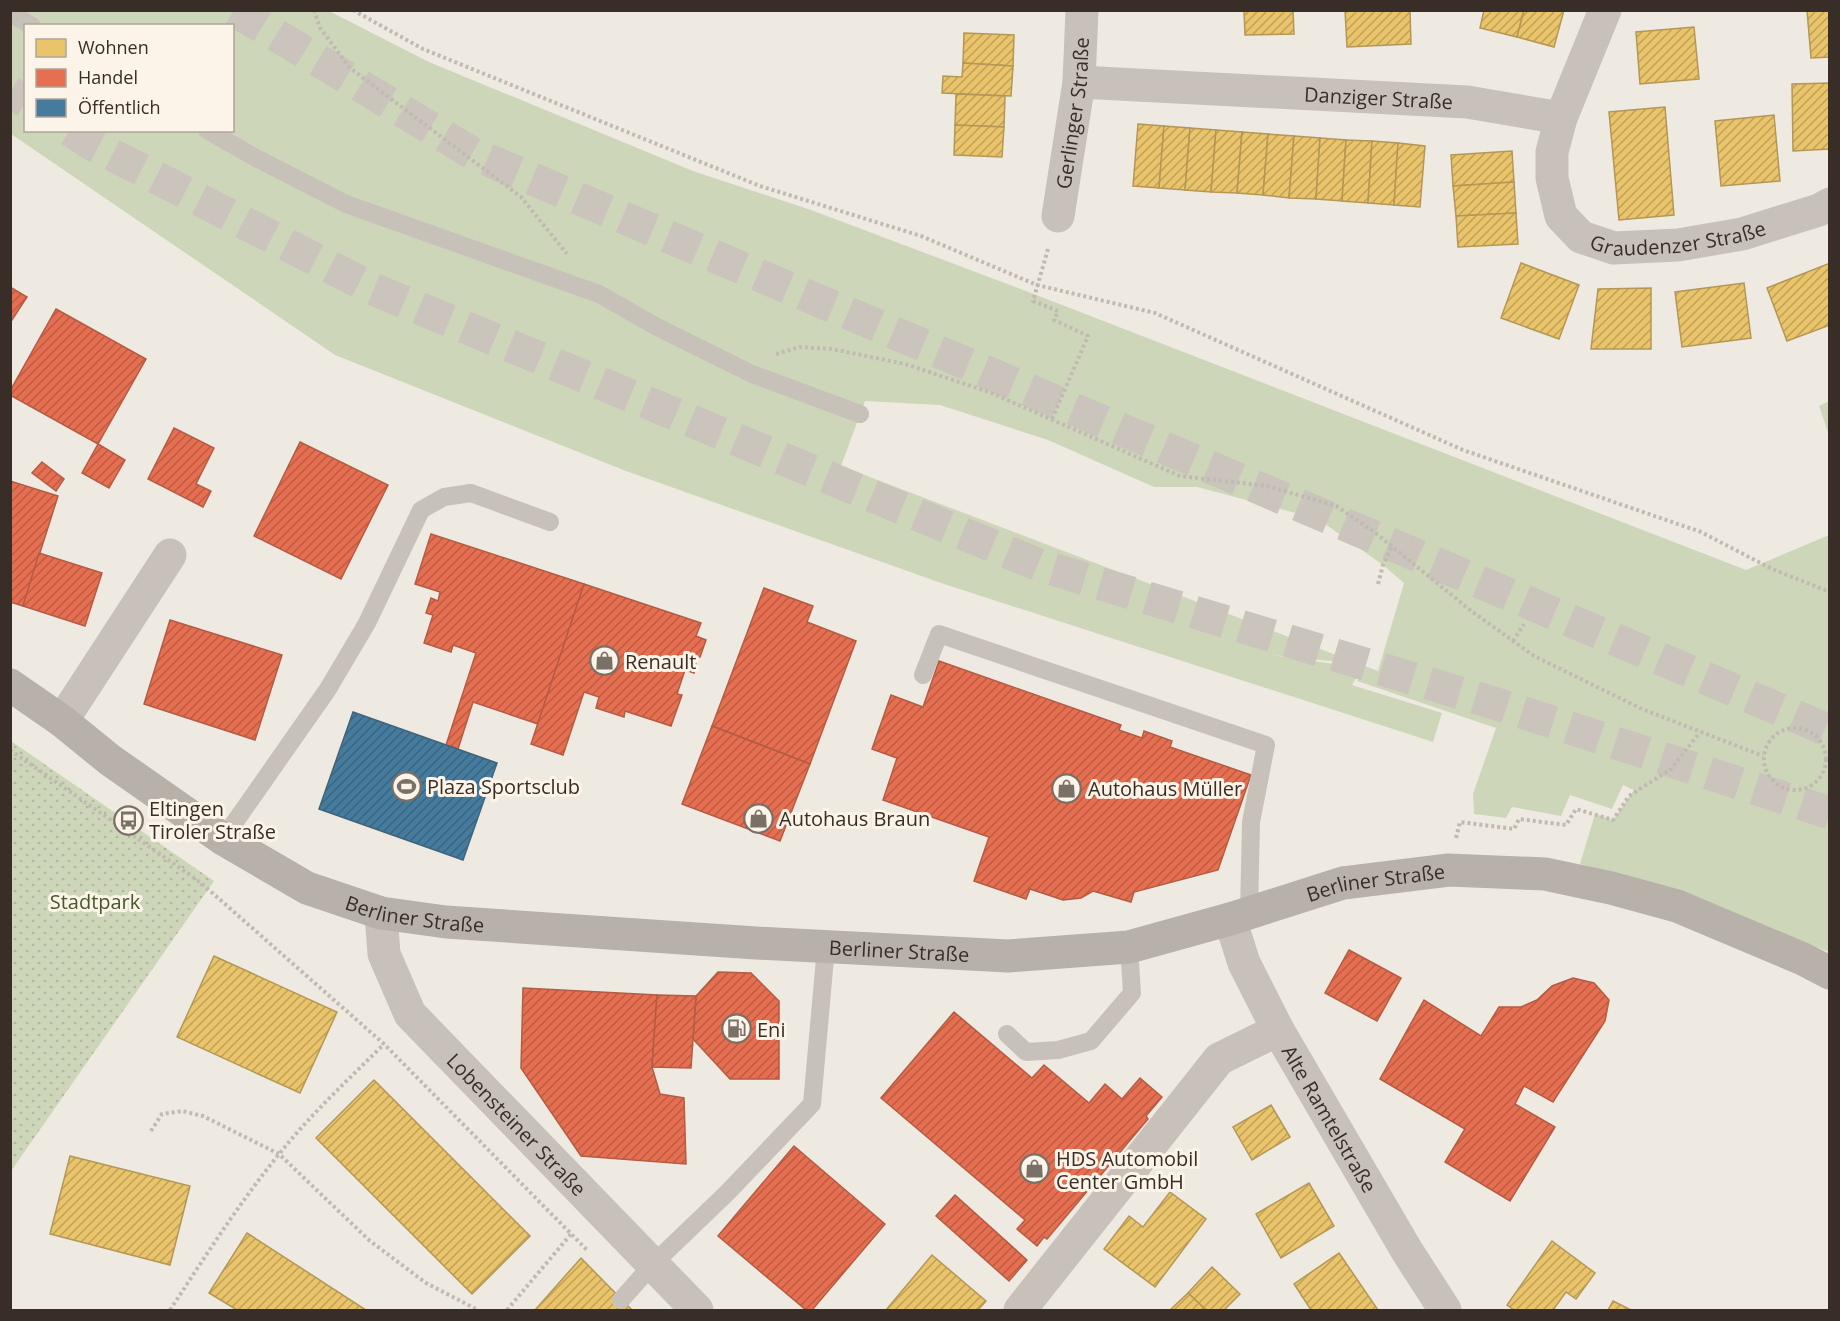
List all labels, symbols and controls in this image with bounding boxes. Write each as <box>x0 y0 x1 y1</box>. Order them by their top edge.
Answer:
legend <box>24 24 234 132</box>
text: Wohnen <box>78 35 149 59</box>
street label: Gerlinger Straße <box>1049 37 1094 191</box>
text: Handel <box>78 65 138 89</box>
street label: Danziger Straße <box>1304 80 1454 115</box>
text: Öffentlich <box>78 95 160 119</box>
street label: Graudenzer Straße <box>1587 214 1769 262</box>
shop icon: Renault <box>588 645 620 677</box>
place label: Renault <box>625 648 696 675</box>
sports icon: Plaza Sportsclub <box>390 770 422 802</box>
shop icon: Autohaus Müller <box>1051 772 1083 804</box>
place label: Plaza Sportsclub <box>427 773 580 800</box>
place label: Autohaus Müller <box>1088 775 1242 802</box>
place label: Eltingen Tiroler Straße <box>149 795 276 845</box>
shop icon: Autohaus Braun <box>742 802 774 834</box>
bus stop icon: Eltingen Tiroler Straße <box>112 804 144 836</box>
place label: Autohaus Braun <box>779 805 930 832</box>
street label: Berliner Straße <box>1303 857 1446 907</box>
park label: Stadtpark <box>50 888 141 915</box>
street label: Berliner Straße <box>342 889 485 938</box>
street label: Berliner Straße <box>828 933 970 967</box>
fuel station icon: Eni <box>720 1013 752 1045</box>
place label: Eni <box>757 1016 785 1043</box>
street label: Alte Ramtelstraße <box>1276 1040 1383 1197</box>
street label: Lobensteiner Straße <box>441 1047 592 1202</box>
place label: HDS Automobil Center GmbH <box>1056 1145 1198 1195</box>
shop icon: HDS Automobil Center GmbH <box>1019 1153 1051 1185</box>

